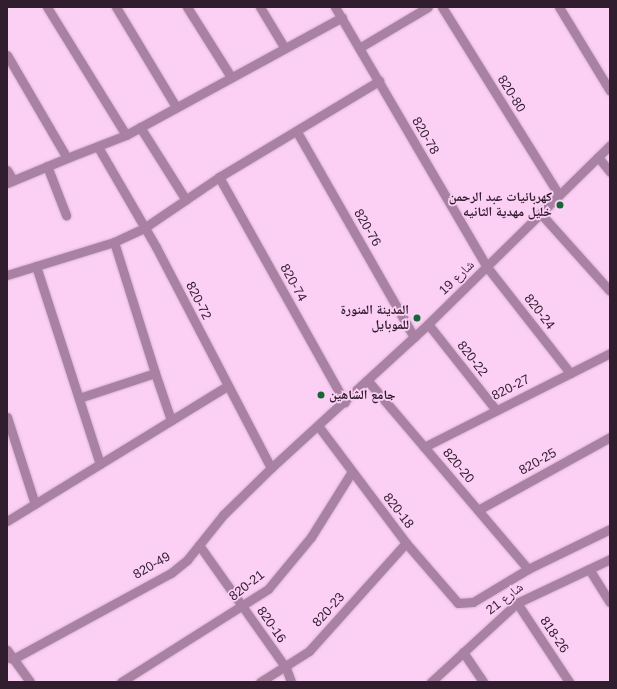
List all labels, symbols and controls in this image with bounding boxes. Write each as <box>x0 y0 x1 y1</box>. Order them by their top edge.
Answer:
street label: 820-80 <box>494 73 528 115</box>
street label: 820-78 <box>408 115 442 157</box>
place label: كهربائيات عبد الرحمن خليل مهدية الثانيه <box>449 190 552 221</box>
marker: كهربائيات عبد الرحمن خليل مهدية الثانيه <box>555 200 565 210</box>
street label: 820-76 <box>350 207 384 249</box>
street label: شارع 19 <box>436 258 478 298</box>
street label: 820-74 <box>276 262 310 304</box>
street label: 820-72 <box>182 279 214 323</box>
street label: 820-24 <box>520 291 558 333</box>
place label: المدينة المنورة للموبايل <box>340 303 409 334</box>
marker: المدينة المنورة للموبايل <box>412 313 422 323</box>
street label: 820-22 <box>453 338 491 380</box>
street label: 820-27 <box>489 372 533 404</box>
place label: جامع الشاهين <box>329 387 396 403</box>
marker: جامع الشاهين <box>316 390 326 400</box>
street label: 820-20 <box>439 445 477 487</box>
street label: 820-25 <box>517 445 559 479</box>
street label: 820-18 <box>379 490 417 532</box>
street label: 820-49 <box>131 549 173 583</box>
street label: 820-21 <box>226 567 268 605</box>
street label: شارع 21 <box>483 580 527 618</box>
street label: 820-23 <box>310 590 348 630</box>
street label: 820-16 <box>253 604 289 646</box>
street label: 818-26 <box>536 614 572 656</box>

